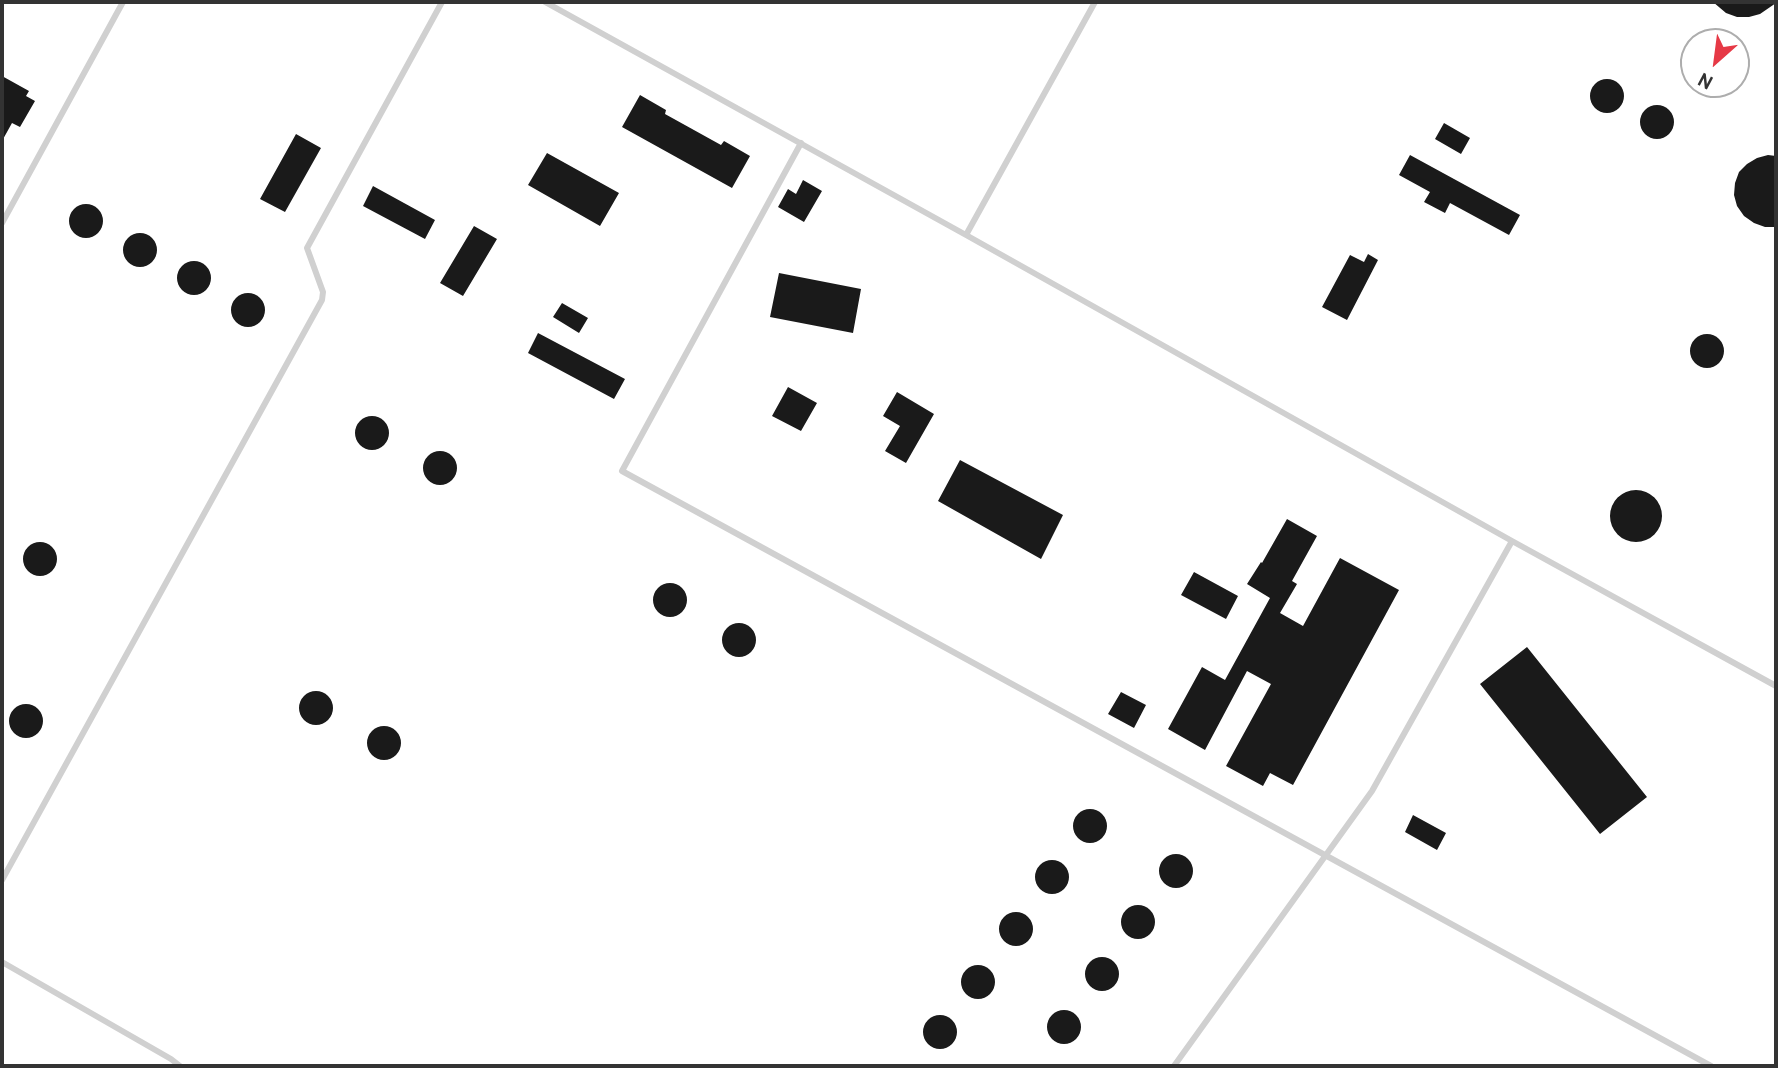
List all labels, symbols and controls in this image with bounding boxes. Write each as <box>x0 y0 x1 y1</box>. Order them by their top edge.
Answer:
north arrow <box>1680 28 1750 98</box>
text: N <box>1694 66 1718 94</box>

